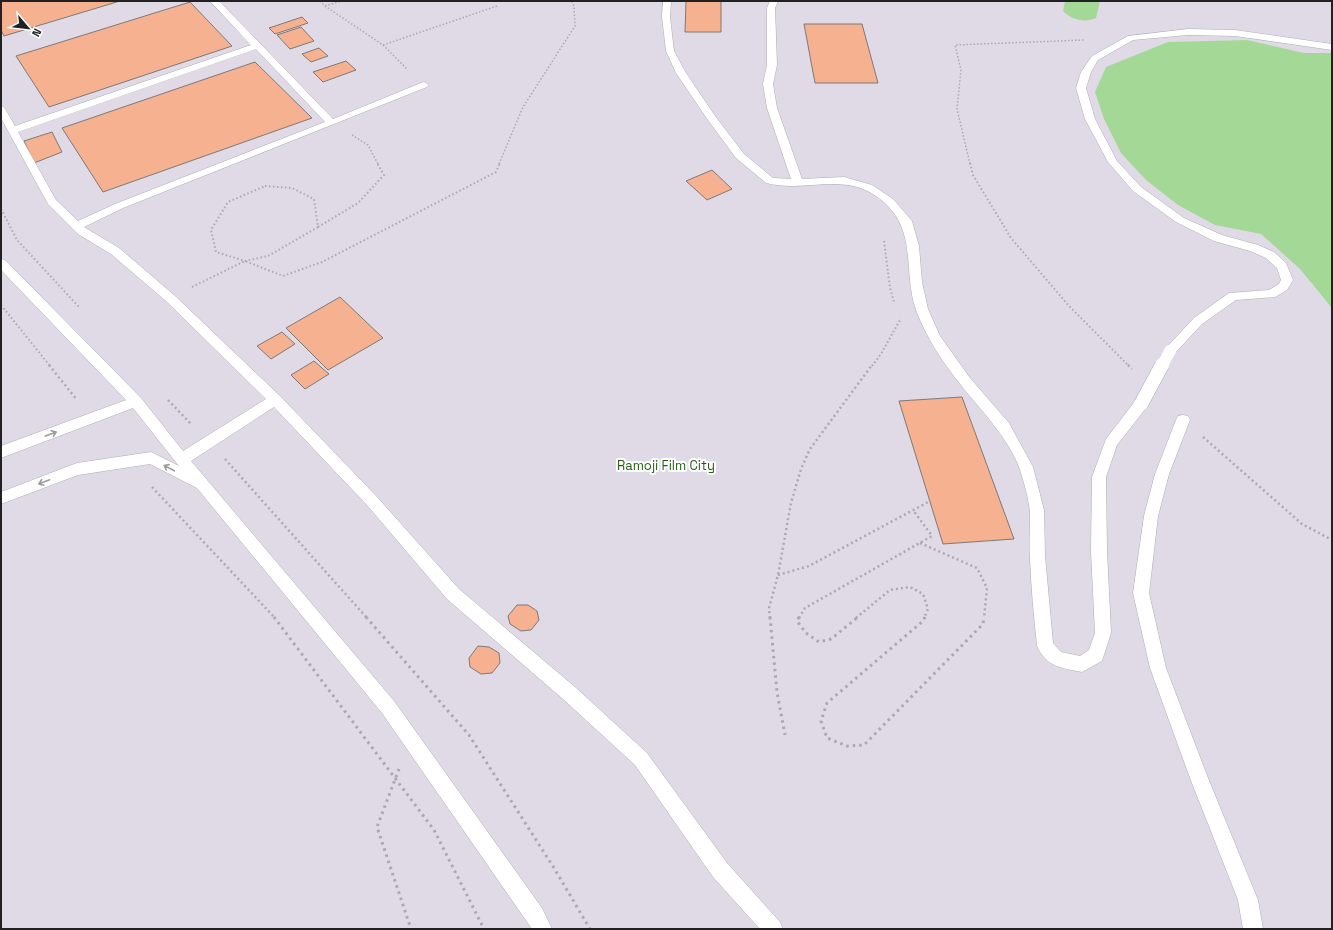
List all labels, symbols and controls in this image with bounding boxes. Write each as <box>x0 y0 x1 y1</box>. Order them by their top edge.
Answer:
north arrow <box>8 8 48 48</box>
text: N <box>29 26 45 39</box>
one-way arrow <box>44 429 56 437</box>
park label: Ramoji Film City <box>617 457 715 474</box>
one-way arrow <box>163 464 175 471</box>
one-way arrow <box>39 478 51 486</box>

